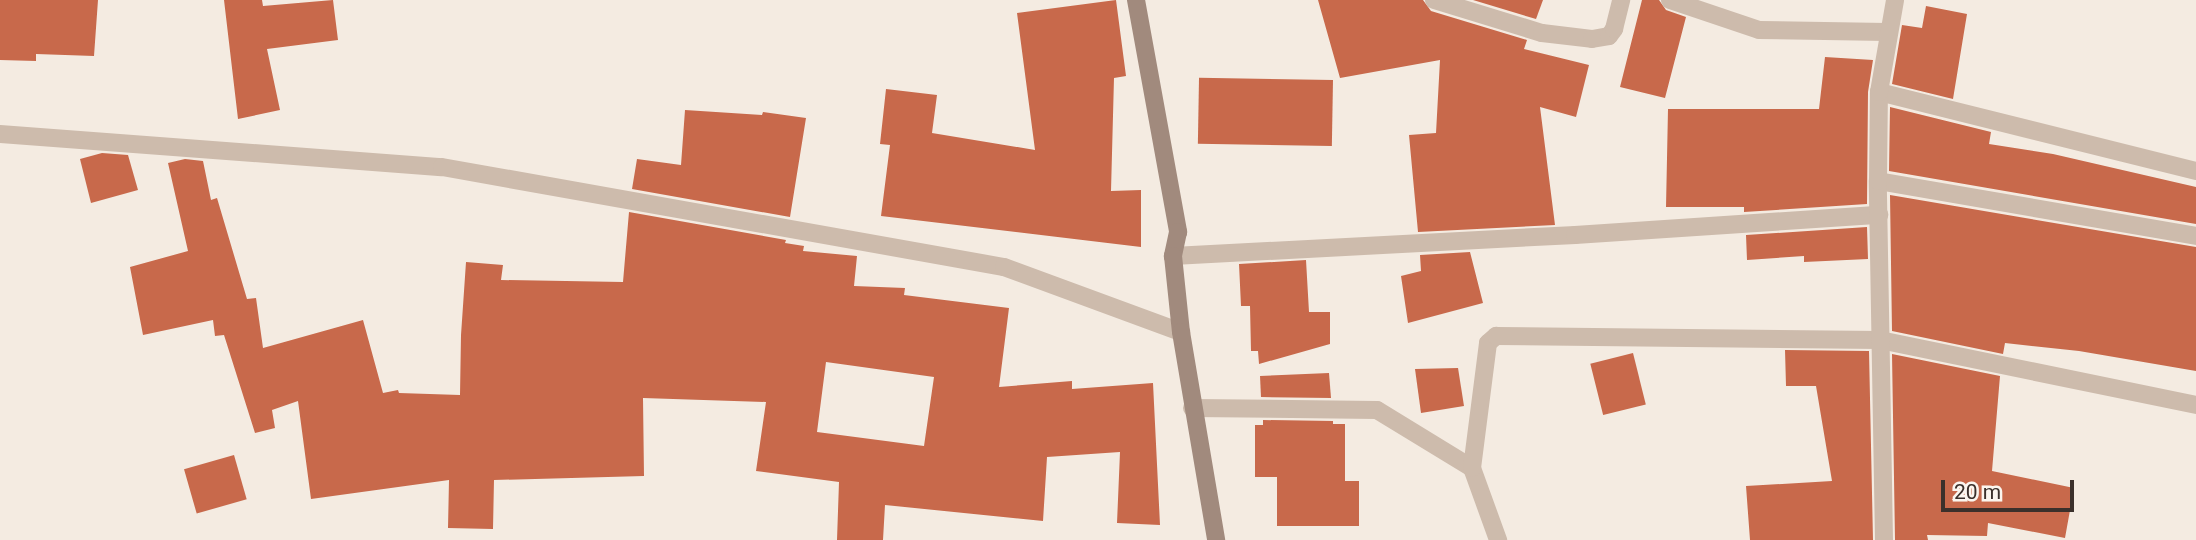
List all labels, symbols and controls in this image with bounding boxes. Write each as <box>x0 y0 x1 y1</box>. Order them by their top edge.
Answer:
scale bar <box>1944 466 2077 510</box>
text: 20 m <box>1954 480 2001 504</box>

